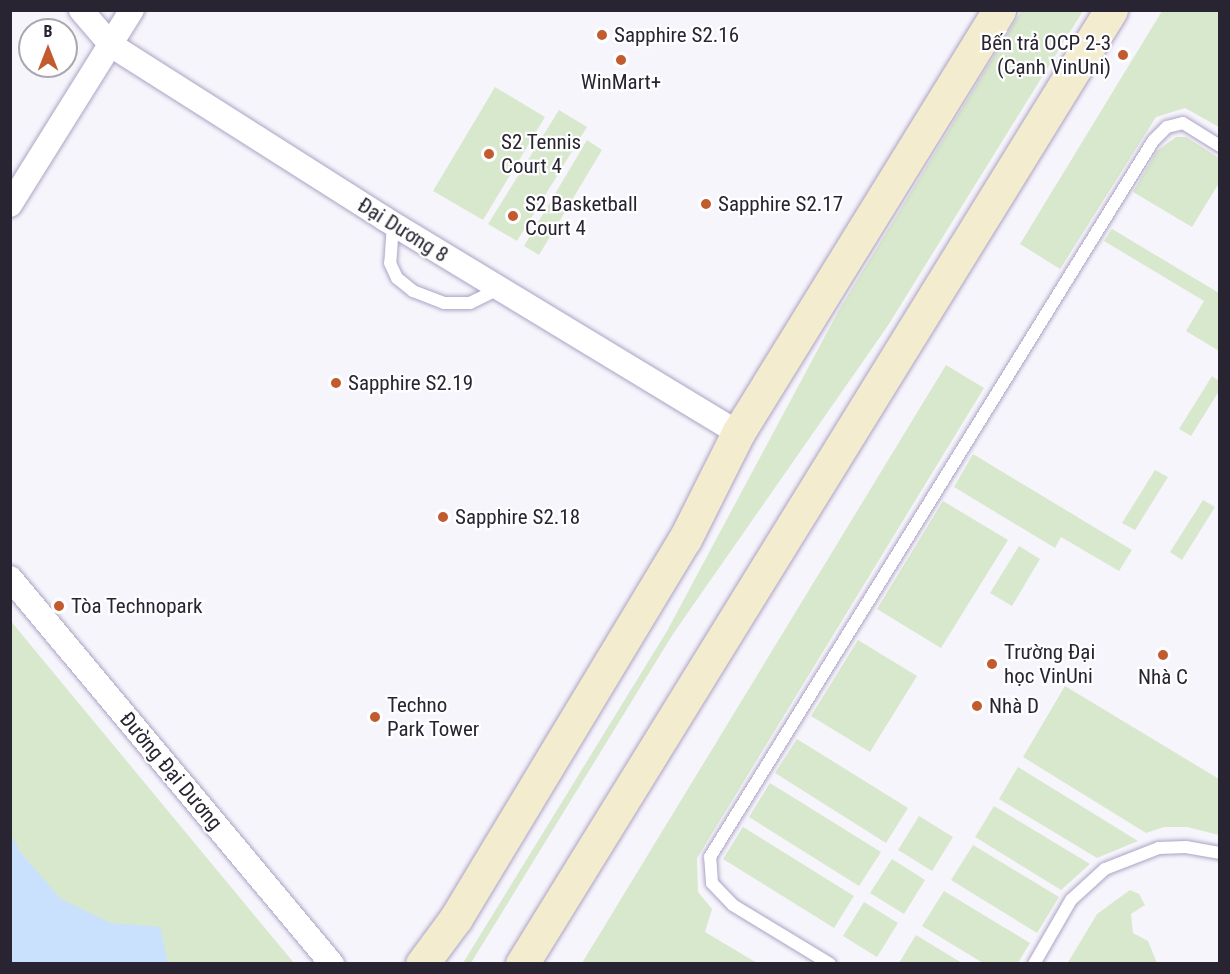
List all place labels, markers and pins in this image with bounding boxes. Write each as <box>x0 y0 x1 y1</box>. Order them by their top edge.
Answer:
place label: Sapphire S2.16 <box>614 22 739 48</box>
marker: Sapphire S2.16 <box>595 28 609 42</box>
place label: Bến trả OCP 2-3 (Cạnh VinUni) <box>981 30 1111 80</box>
marker: Bến trả OCP 2-3 (Cạnh VinUni) <box>1116 48 1130 62</box>
marker: WinMart+ <box>614 53 628 67</box>
place label: WinMart+ <box>581 69 661 95</box>
place label: S2 Tennis Court 4 <box>501 129 582 179</box>
marker: S2 Tennis Court 4 <box>482 147 496 161</box>
place label: S2 Basketball Court 4 <box>525 191 638 241</box>
place label: Sapphire S2.17 <box>718 191 843 217</box>
marker: Sapphire S2.17 <box>699 197 713 211</box>
marker: S2 Basketball Court 4 <box>506 209 520 223</box>
place label: Sapphire S2.19 <box>348 370 473 396</box>
marker: Sapphire S2.19 <box>329 376 343 390</box>
place label: Sapphire S2.18 <box>455 504 580 530</box>
marker: Sapphire S2.18 <box>436 510 450 524</box>
place label: Tòa Technopark <box>71 593 203 619</box>
marker: Tòa Technopark <box>52 599 66 613</box>
place label: Trường Đại học VinUni <box>1004 639 1095 689</box>
marker: Nhà C <box>1156 648 1170 662</box>
marker: Trường Đại học VinUni <box>985 657 999 671</box>
place label: Nhà C <box>1138 664 1188 690</box>
place label: Techno Park Tower <box>387 692 480 742</box>
place label: Nhà D <box>989 693 1039 719</box>
marker: Nhà D <box>970 699 984 713</box>
marker: Techno Park Tower <box>368 710 382 724</box>

